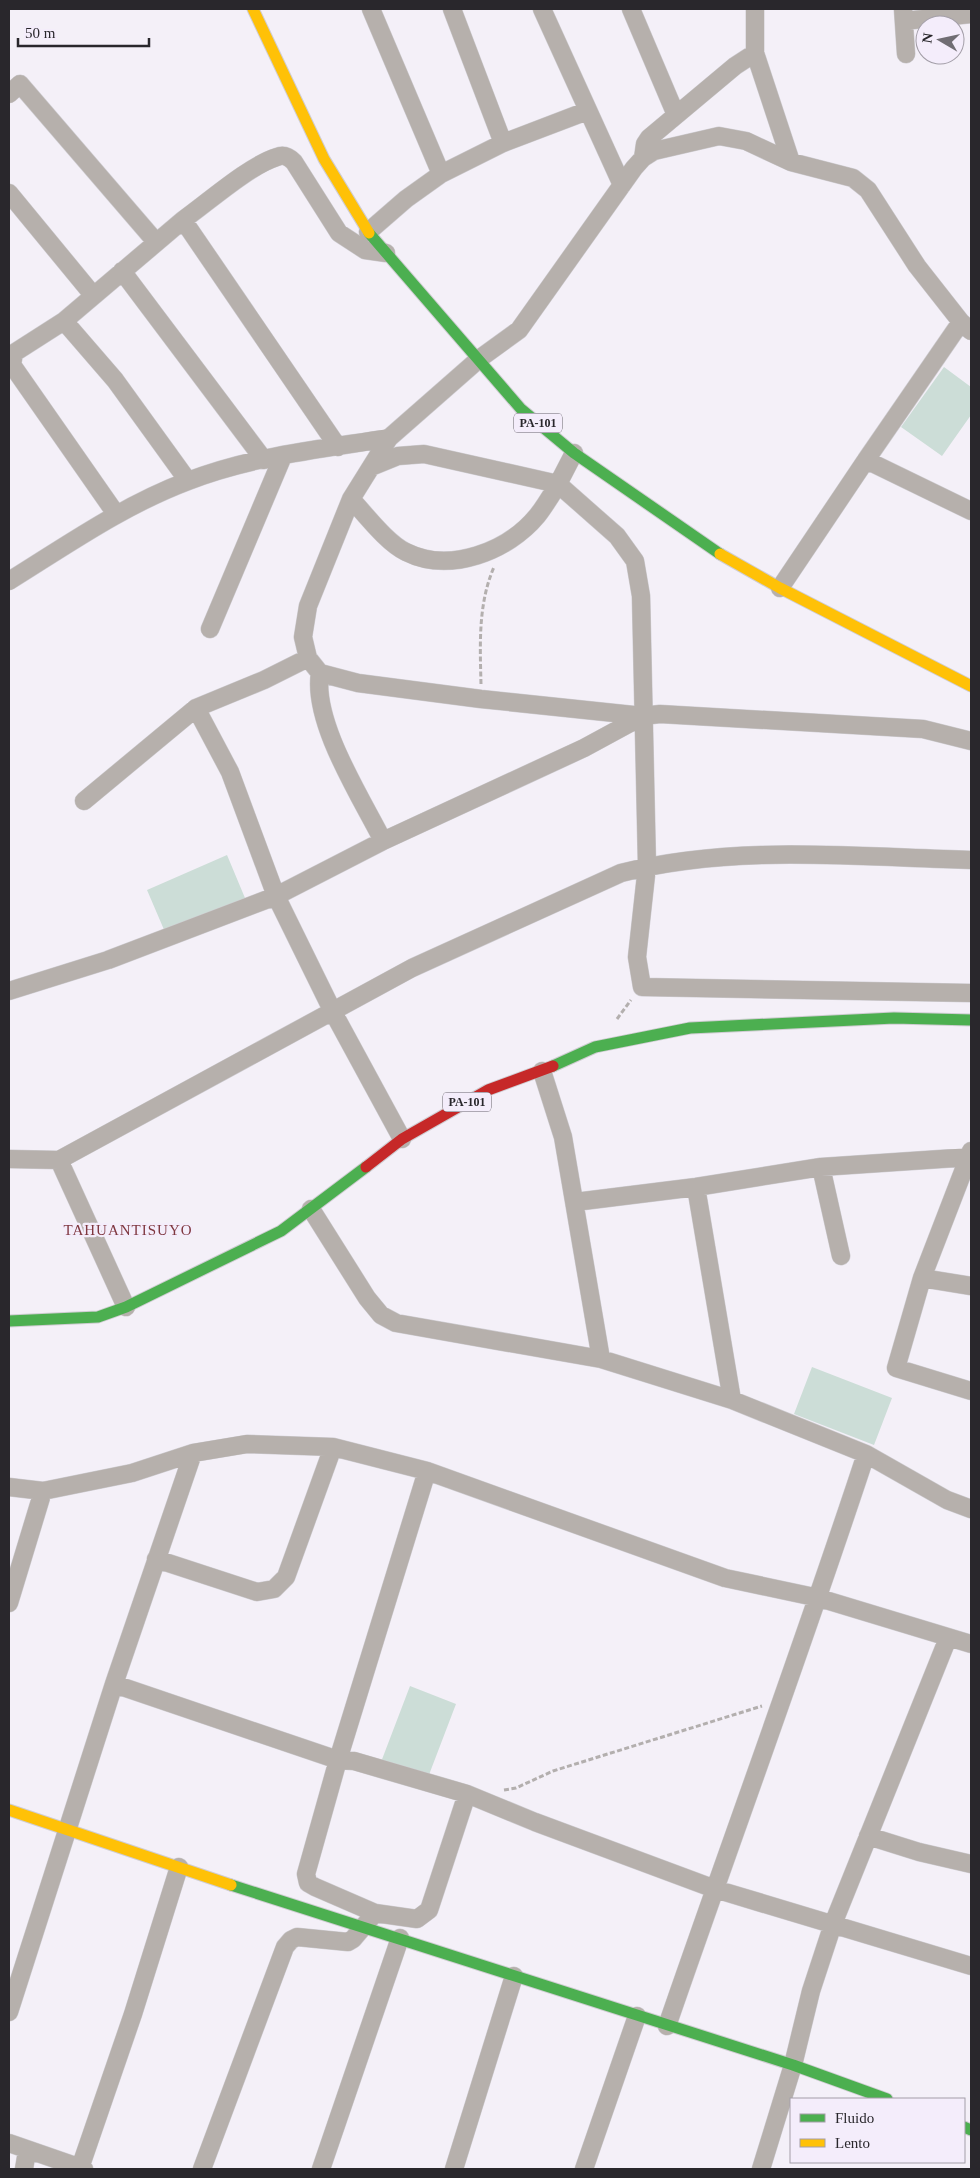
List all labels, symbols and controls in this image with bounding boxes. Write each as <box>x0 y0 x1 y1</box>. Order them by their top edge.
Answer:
scale bar <box>18 15 149 47</box>
north arrow <box>915 15 965 65</box>
text: 50 m <box>25 25 56 41</box>
text: N <box>919 32 936 44</box>
road number: PA-101 <box>514 413 562 432</box>
road number: PA-101 <box>443 1092 491 1112</box>
district label: TAHUANTISUYO <box>63 1222 193 1238</box>
legend <box>790 2098 965 2163</box>
text: Fluido <box>835 2110 874 2126</box>
text: Lento <box>835 2135 870 2151</box>

